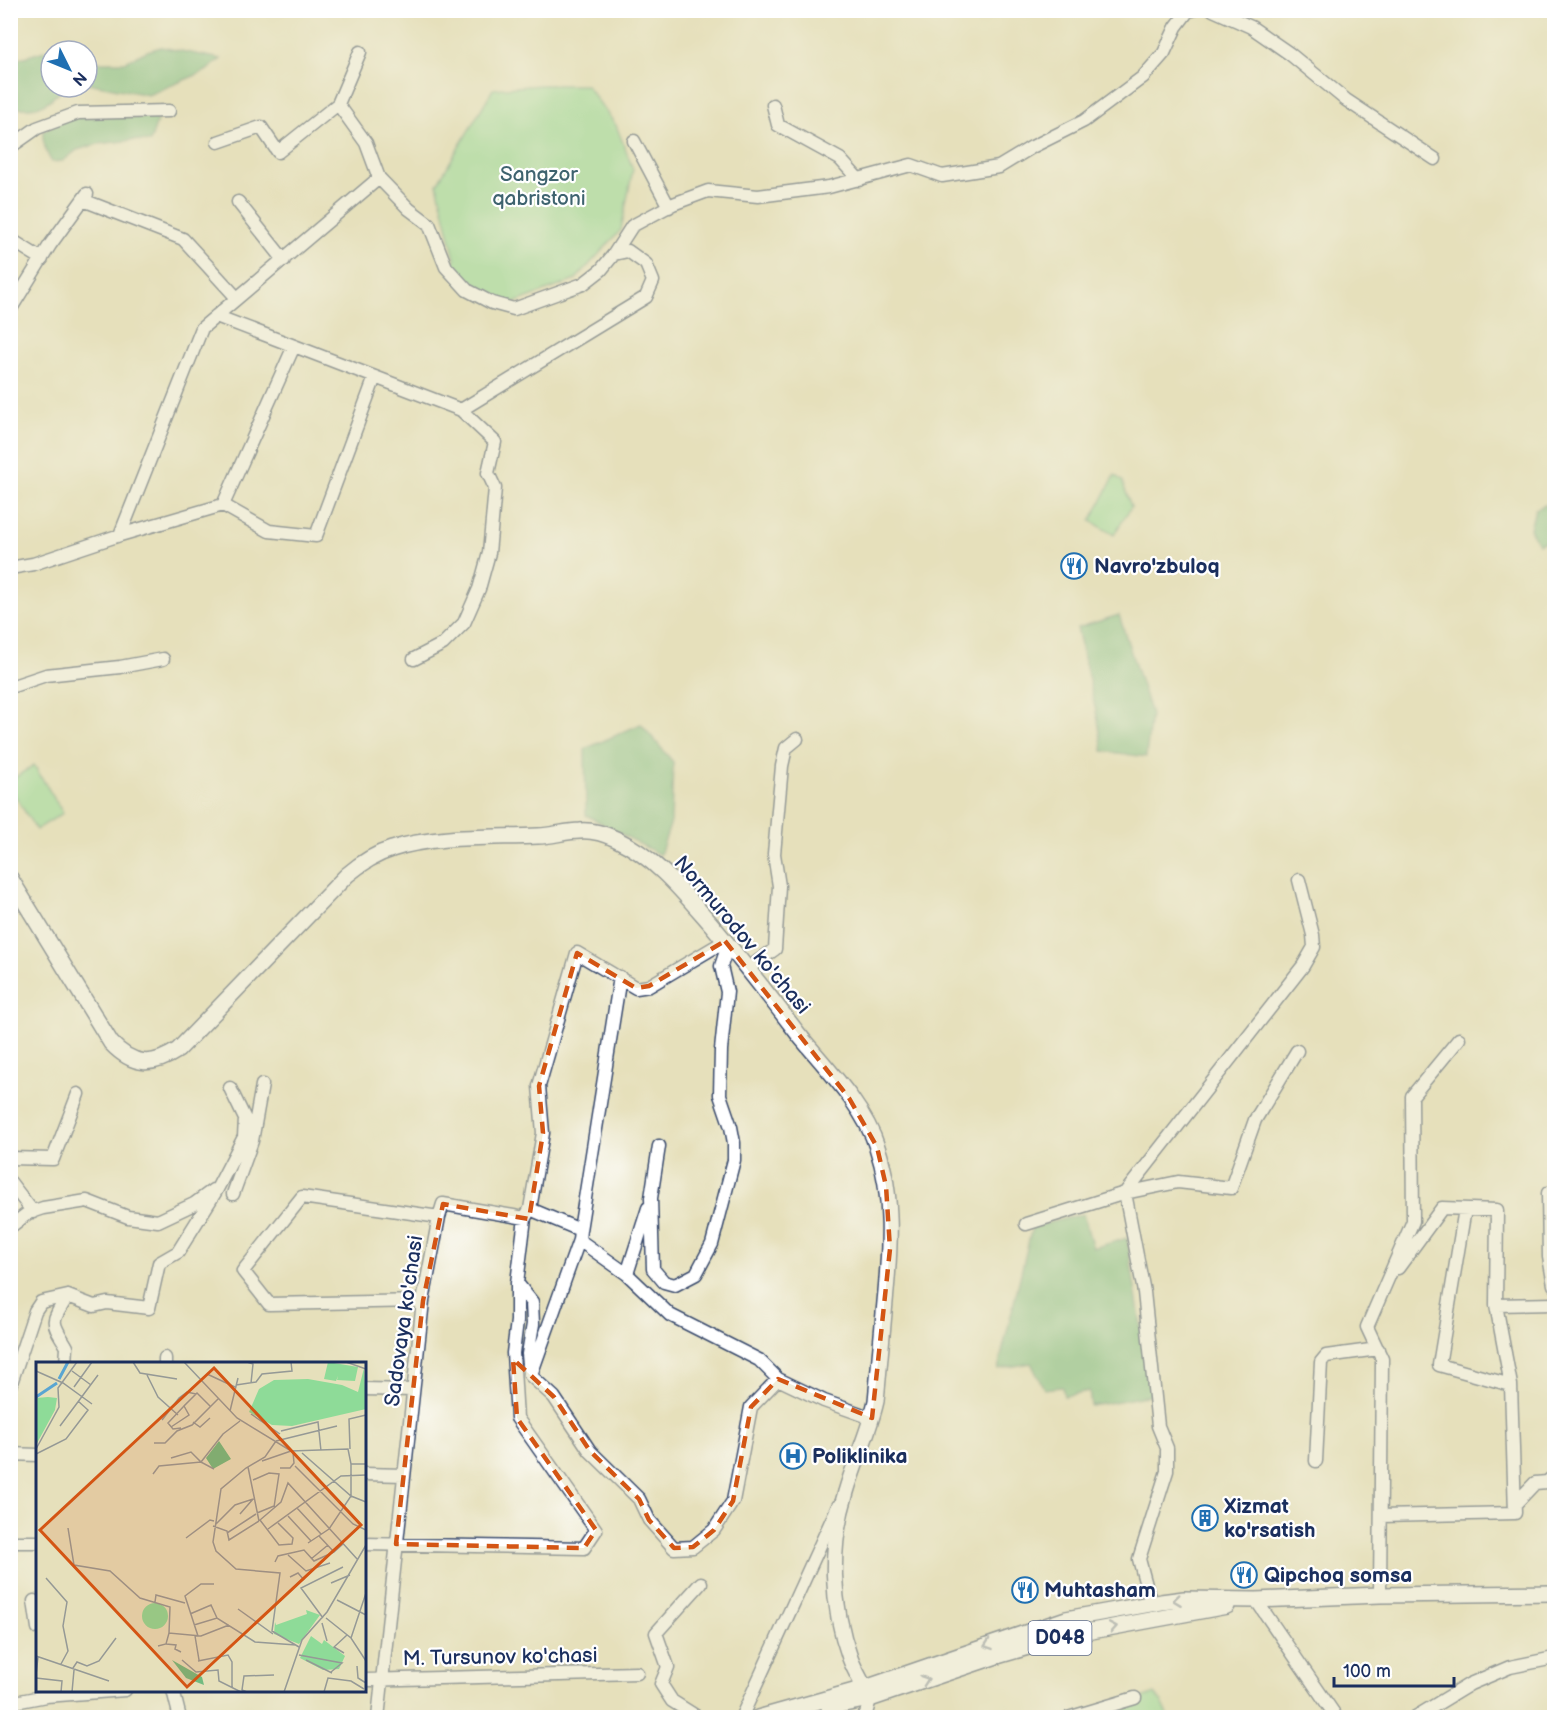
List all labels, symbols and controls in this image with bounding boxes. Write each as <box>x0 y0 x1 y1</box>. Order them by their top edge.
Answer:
north arrow <box>39 39 99 99</box>
text: N <box>68 67 90 89</box>
park label: Sangzor qabristoni <box>492 162 586 211</box>
restaurant icon: Navro'zbuloq <box>1059 551 1089 581</box>
place label: Navro'zbuloq <box>1094 554 1220 579</box>
street label: Normurodov ko'chasi <box>669 851 815 1019</box>
street label: Sadovaya ko'chasi <box>380 1234 428 1408</box>
inset map <box>36 1362 366 1692</box>
hospital icon: Poliklinika <box>778 1441 808 1471</box>
place label: Poliklinika <box>812 1444 908 1469</box>
place label: Xizmat ko'rsatish <box>1224 1494 1316 1543</box>
building icon: Xizmat ko'rsatish <box>1190 1503 1220 1533</box>
restaurant icon: Qipchoq somsa <box>1229 1560 1259 1590</box>
place label: Qipchoq somsa <box>1264 1563 1412 1588</box>
restaurant icon: Muhtasham <box>1010 1575 1040 1605</box>
place label: Muhtasham <box>1044 1578 1156 1603</box>
one-way arrow <box>1172 1594 1181 1606</box>
road number: D048 <box>1028 1621 1092 1655</box>
one-way arrow <box>1107 1621 1117 1634</box>
one-way arrow <box>983 1638 994 1651</box>
street label: M. Tursunov ko'chasi <box>402 1643 598 1671</box>
scale bar <box>1334 1650 1454 1688</box>
text: 100 m <box>1343 1661 1391 1682</box>
one-way arrow <box>919 1675 930 1688</box>

